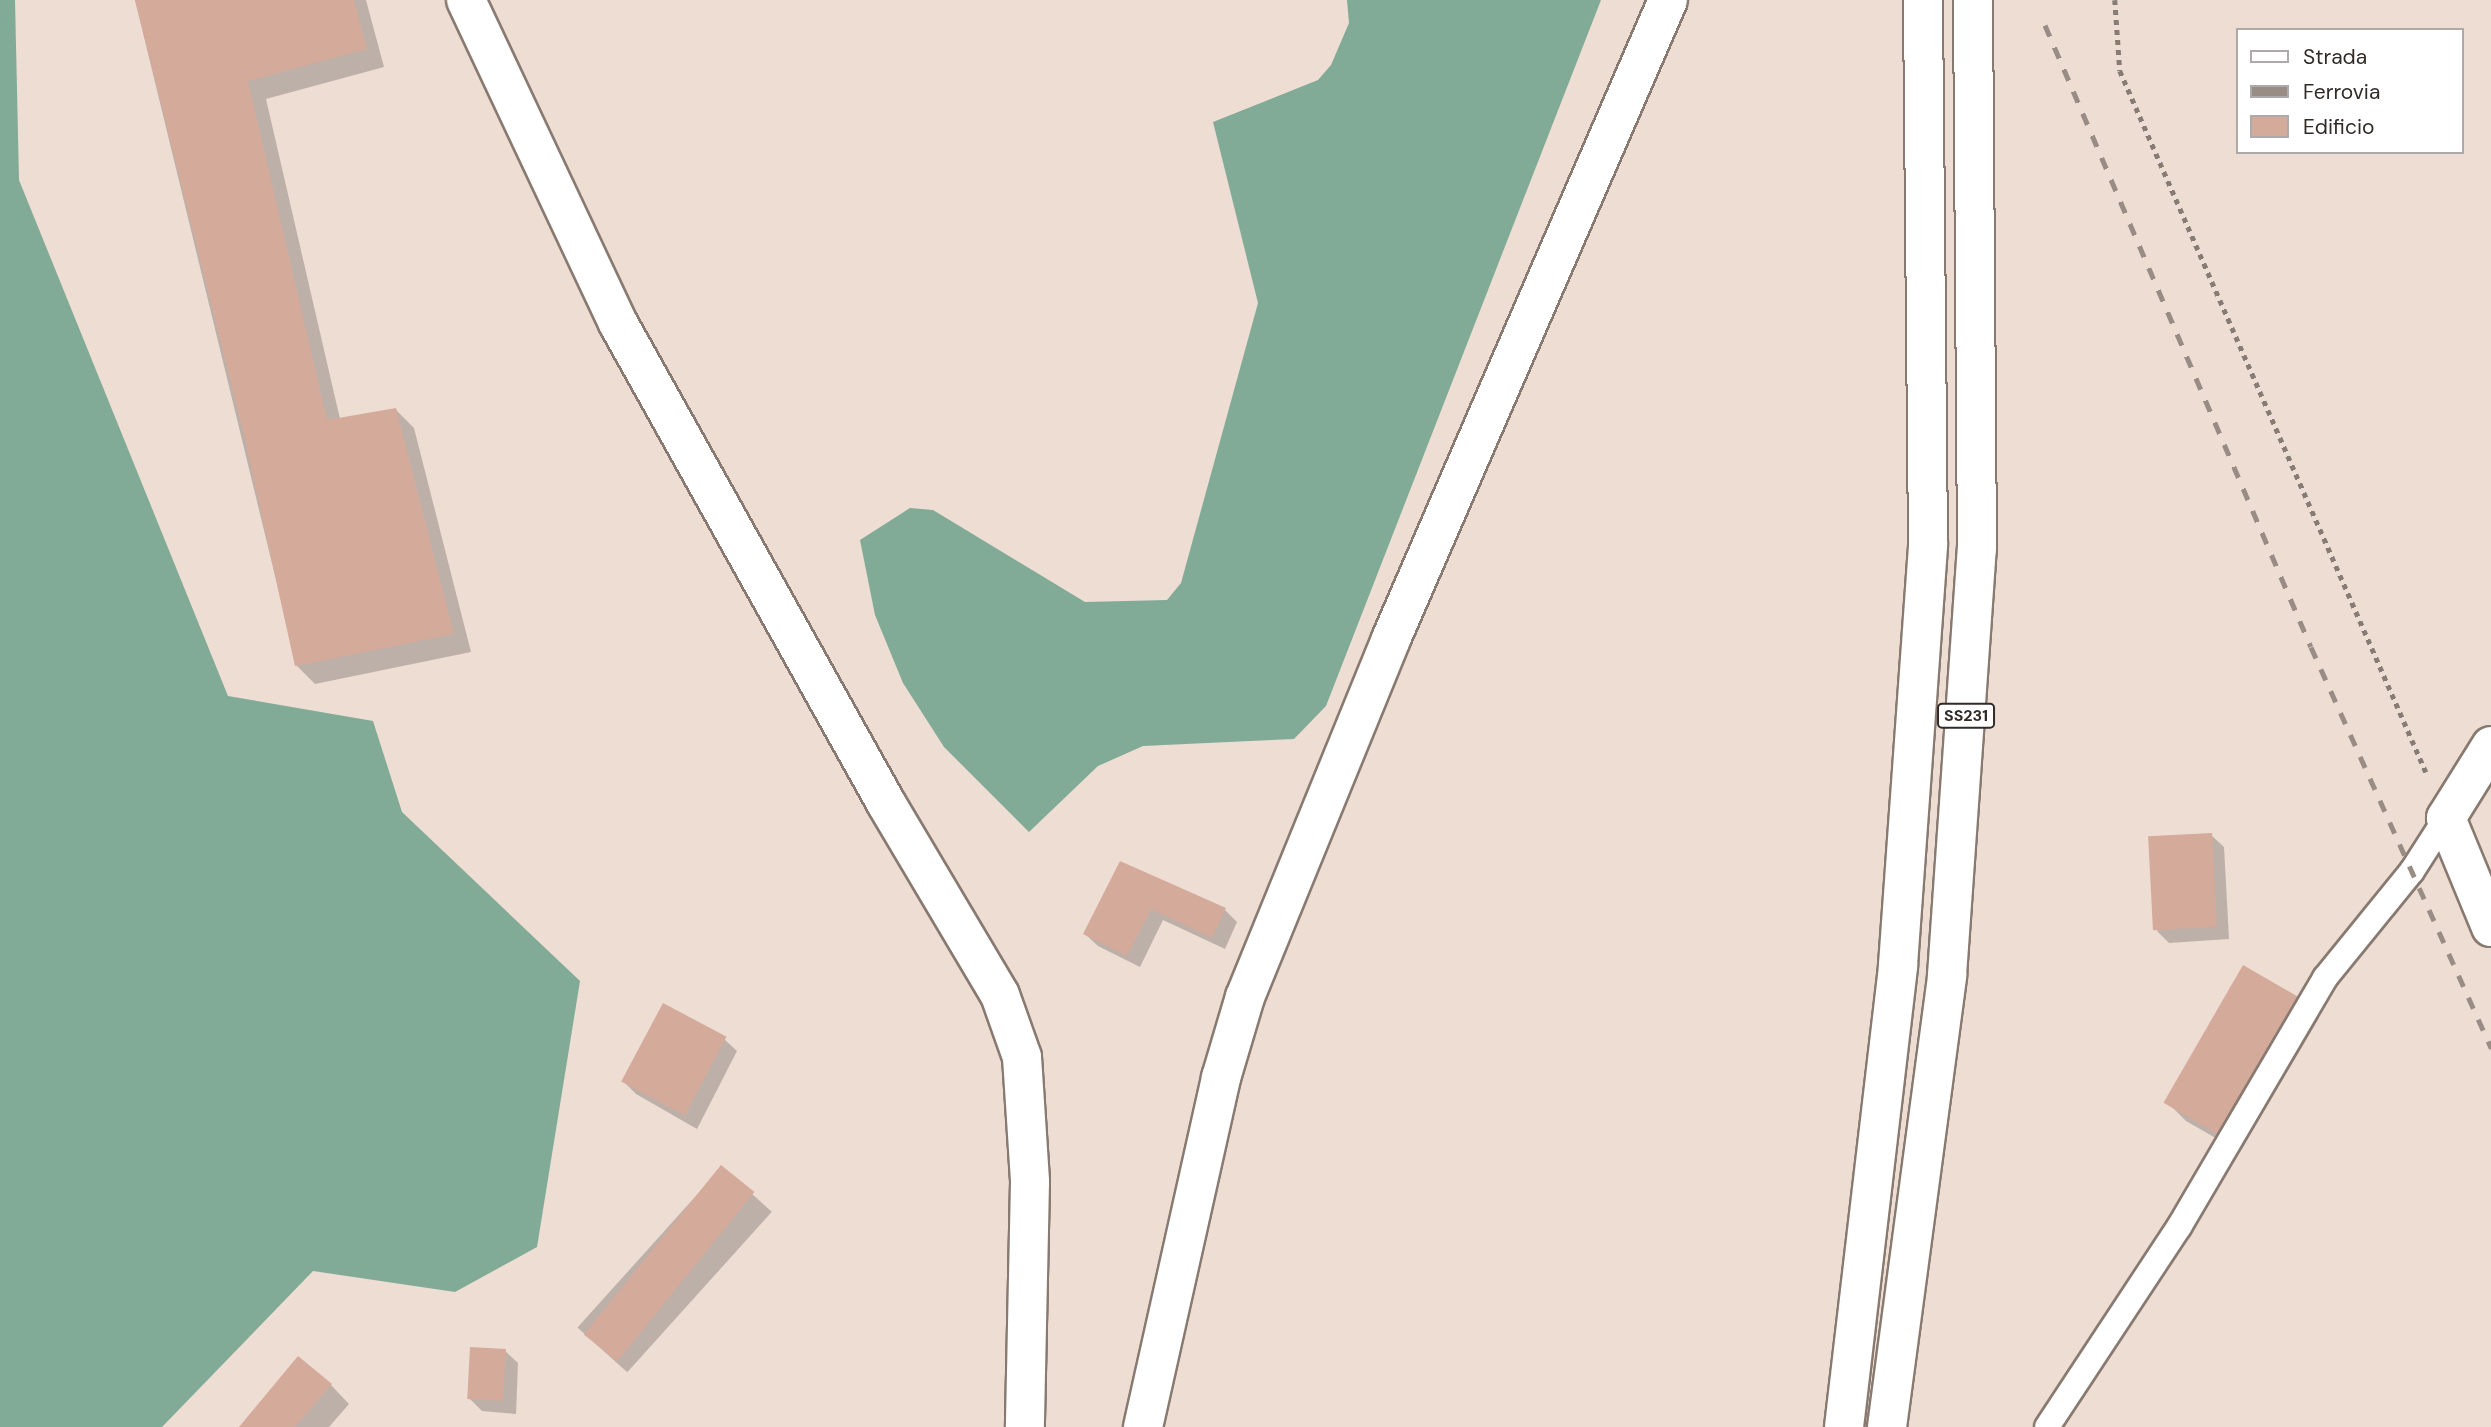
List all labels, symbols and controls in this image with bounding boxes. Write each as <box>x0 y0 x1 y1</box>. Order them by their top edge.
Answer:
legend <box>2236 28 2463 154</box>
text: Strada <box>2303 43 2367 71</box>
text: Ferrovia <box>2303 78 2380 106</box>
text: Edificio <box>2303 113 2374 141</box>
road number: SS231 <box>1936 704 1996 729</box>

